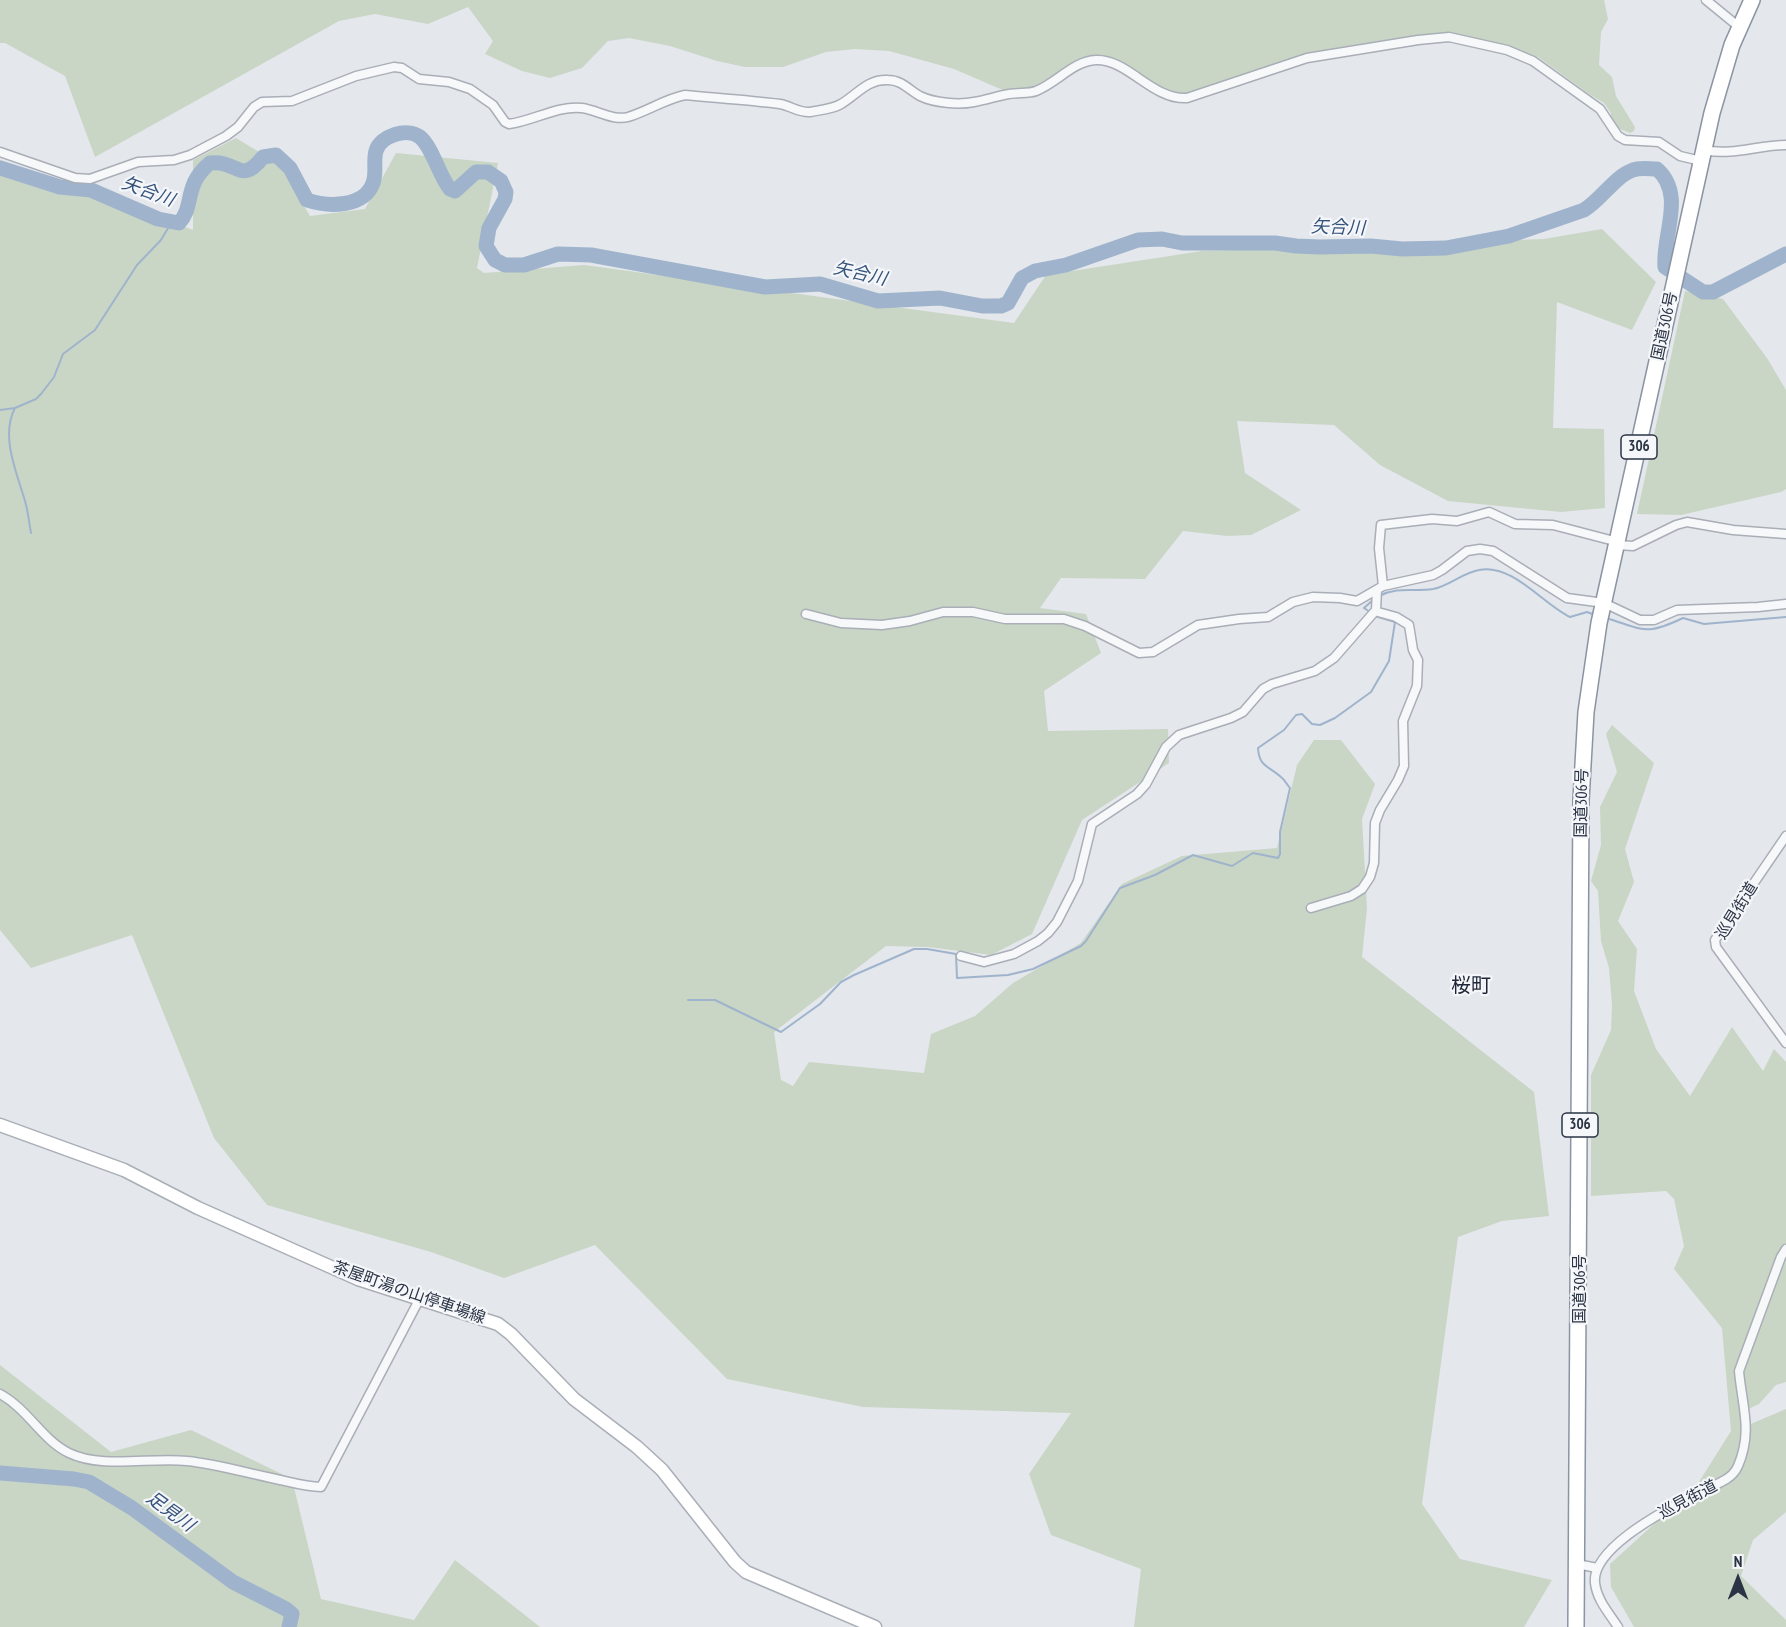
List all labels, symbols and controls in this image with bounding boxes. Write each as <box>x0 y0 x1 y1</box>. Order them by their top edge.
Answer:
water label: 矢合川 <box>119 173 177 211</box>
water label: 矢合川 <box>1311 216 1365 240</box>
water label: 矢合川 <box>831 257 889 291</box>
street label: 国道306号 <box>1648 290 1682 362</box>
road number: 306 <box>1621 435 1657 459</box>
street label: 国道306号 <box>1572 768 1592 838</box>
street label: 巡見街道 <box>1712 879 1762 943</box>
district label: 桜町 <box>1451 974 1491 998</box>
road number: 306 <box>1562 1113 1598 1137</box>
street label: 国道306号 <box>1570 1254 1590 1324</box>
street label: 茶屋町湯の山停車場線 <box>330 1258 488 1328</box>
street label: 巡見街道 <box>1655 1477 1721 1523</box>
water label: 足見川 <box>142 1487 198 1537</box>
north arrow <box>1708 1549 1768 1609</box>
text: N <box>1734 1551 1742 1571</box>

